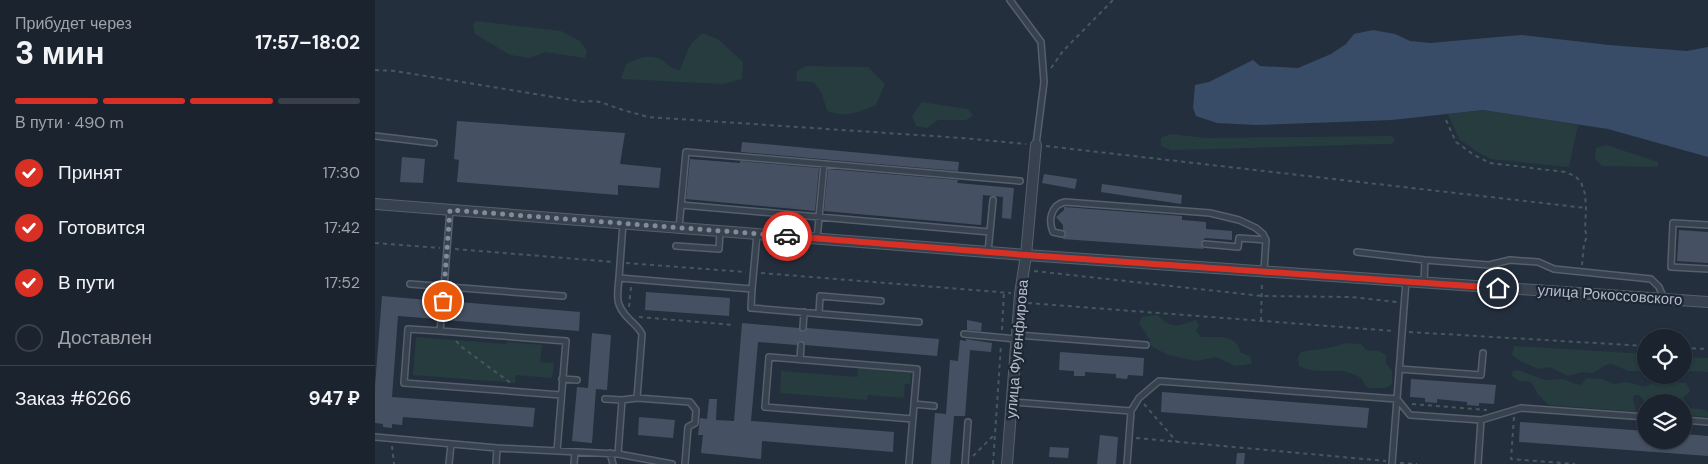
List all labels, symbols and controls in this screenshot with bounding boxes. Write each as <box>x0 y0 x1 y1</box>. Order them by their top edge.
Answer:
text: Прибудет через <box>15 13 132 34</box>
text: 17:57–18:02 <box>255 30 360 55</box>
text: 3 мин <box>15 32 105 74</box>
text: В пути · 490 m <box>15 112 124 133</box>
icon: check <box>15 159 43 187</box>
text: Принят <box>58 160 122 185</box>
text: 17:30 <box>323 162 360 183</box>
courier <box>762 211 812 261</box>
icon: check <box>15 214 43 242</box>
text: Готовится <box>58 215 145 240</box>
text: 17:42 <box>324 217 360 238</box>
icon: car <box>773 222 801 250</box>
pin <box>1477 267 1519 309</box>
icon: check <box>15 269 43 297</box>
text: В пути <box>58 270 115 295</box>
text: 17:52 <box>325 272 360 293</box>
icon: home <box>1484 274 1512 302</box>
street label: улица Фугенфирова <box>1001 278 1033 419</box>
pin <box>422 280 464 322</box>
street label: улица Рокоссовского <box>1537 280 1683 310</box>
icon: bag <box>429 287 457 315</box>
text: Доставлен <box>58 325 152 350</box>
map controls <box>1637 329 1692 449</box>
button: locate <box>1637 329 1692 384</box>
text: Заказ #6266 <box>15 386 131 411</box>
text: 947 ₽ <box>308 386 360 411</box>
button: layers <box>1637 394 1692 449</box>

